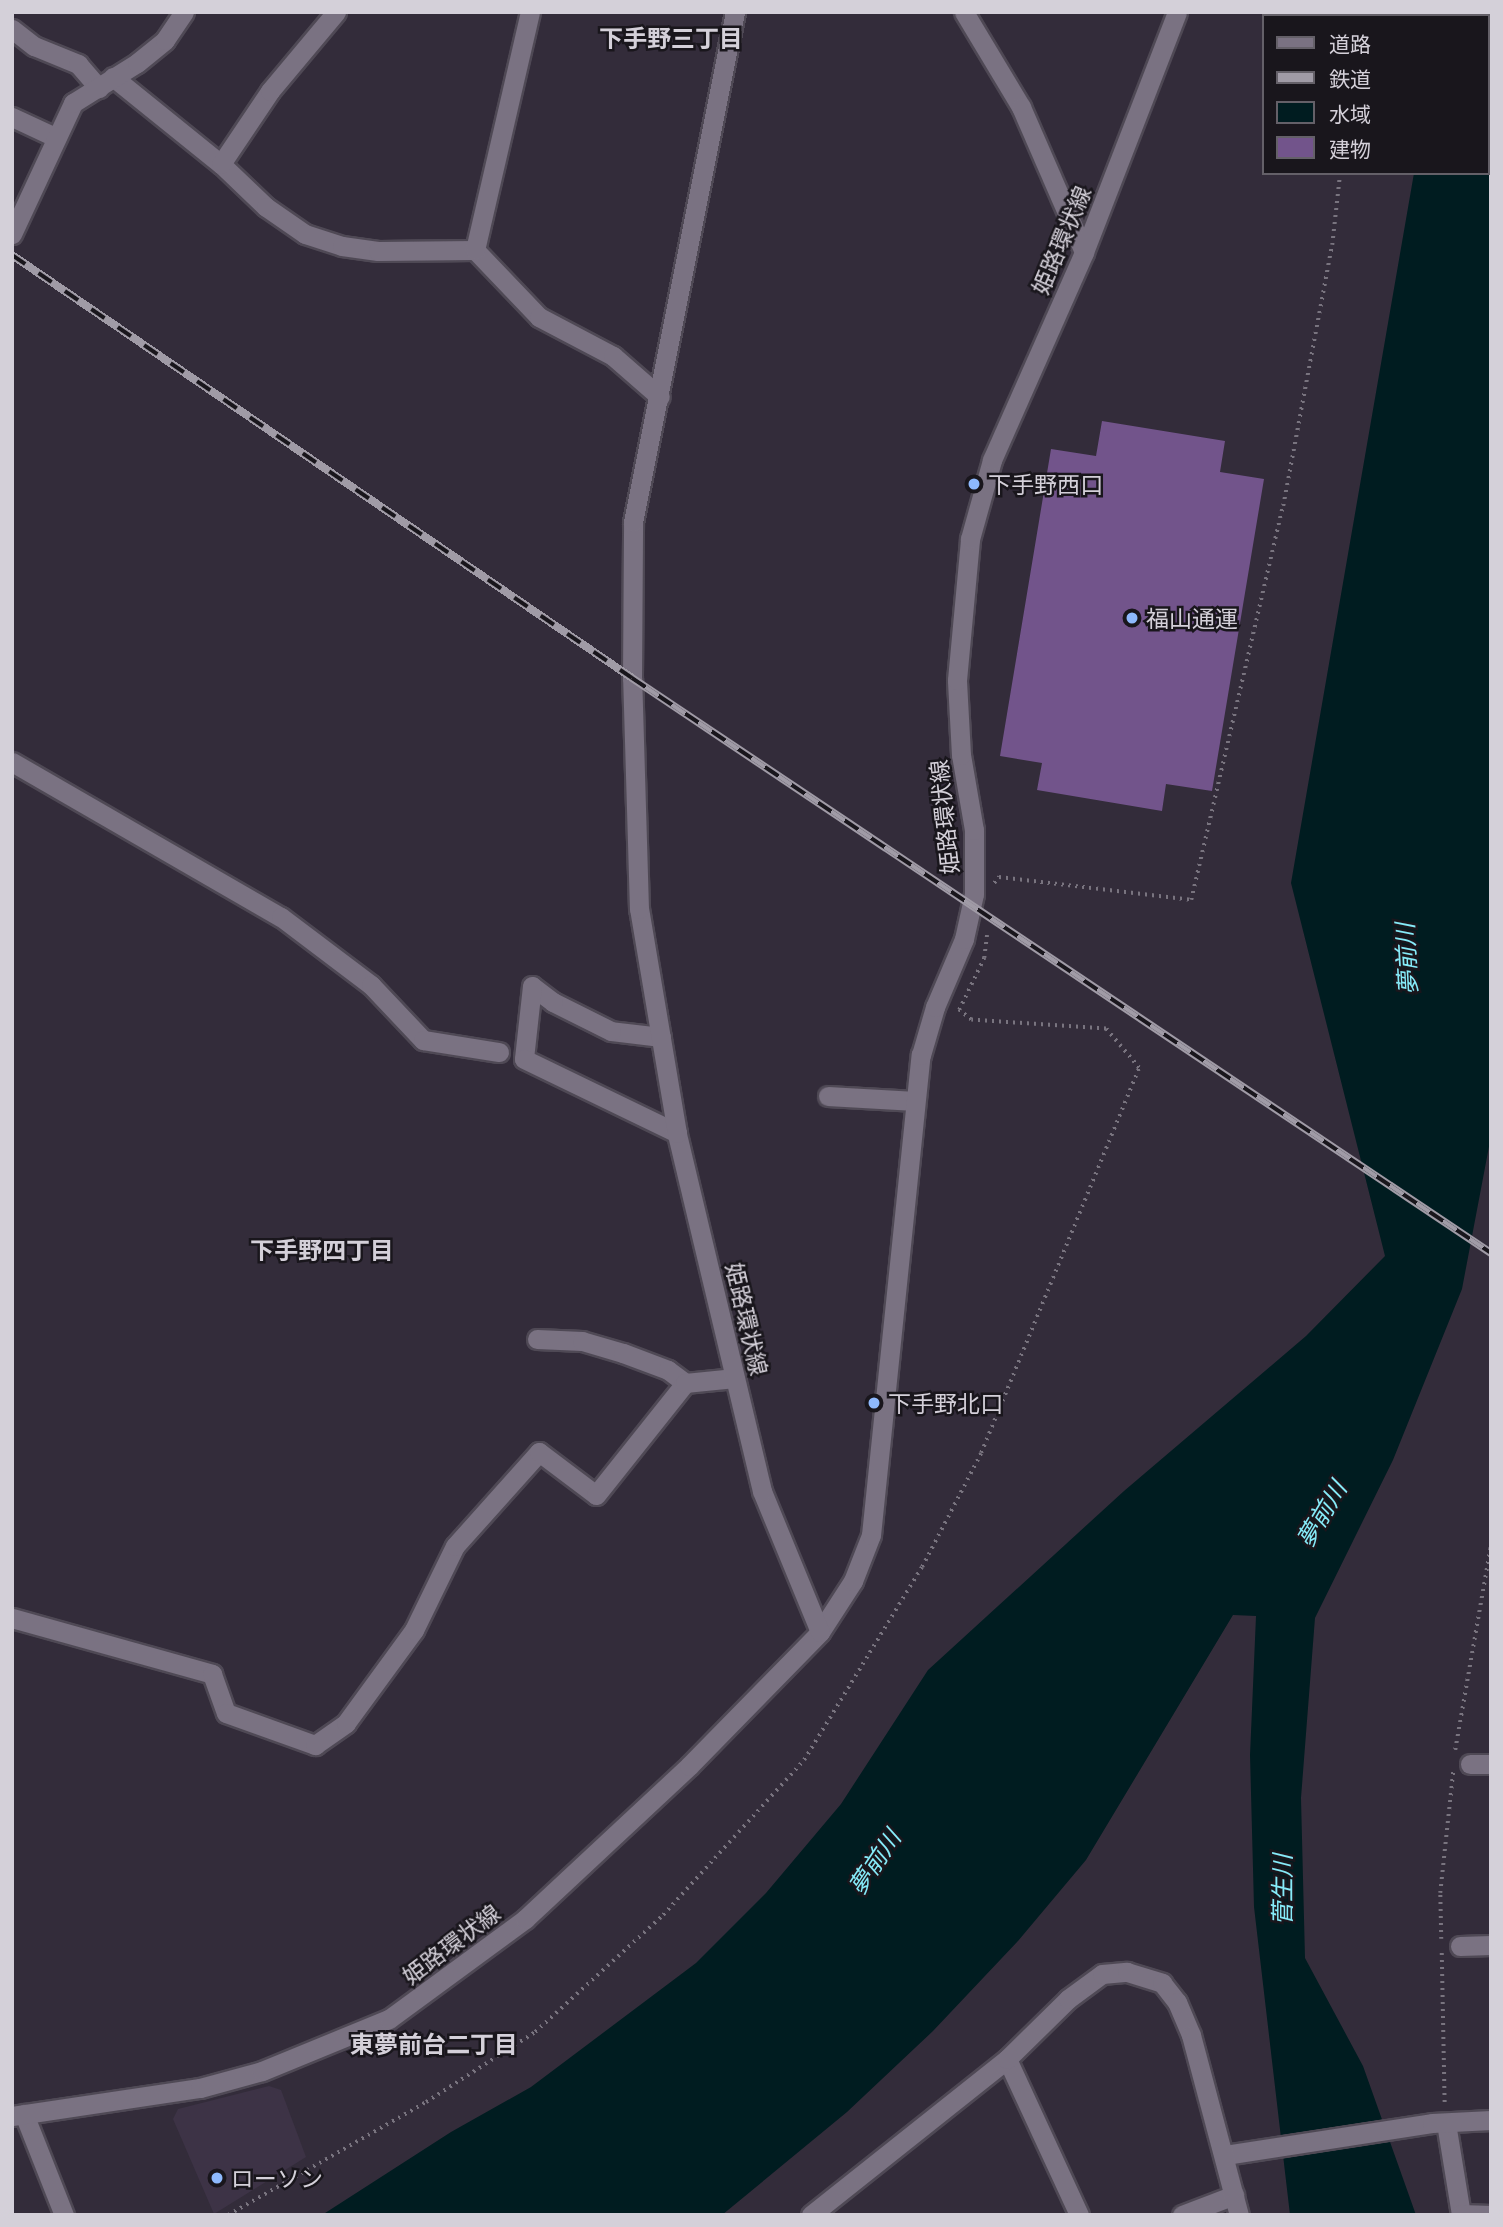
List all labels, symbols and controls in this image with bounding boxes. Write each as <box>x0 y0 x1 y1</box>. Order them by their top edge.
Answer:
legend <box>1262 14 1489 175</box>
district label: 下手野三丁目 <box>599 24 743 52</box>
text: 道路 <box>1329 30 1371 58</box>
text: 鉄道 <box>1329 65 1371 93</box>
text: 水域 <box>1329 100 1371 128</box>
text: 建物 <box>1329 135 1371 163</box>
street label: 姫路環状線 <box>1026 182 1096 298</box>
place label: 下手野西口 <box>988 470 1103 498</box>
marker: 下手野西口 <box>966 476 982 492</box>
place label: 福山通運 <box>1146 604 1238 632</box>
marker: 福山通運 <box>1124 610 1140 626</box>
street label: 姫路環状線 <box>924 758 964 876</box>
water label: 夢前川 <box>1390 922 1422 996</box>
district label: 下手野四丁目 <box>250 1236 394 1264</box>
street label: 姫路環状線 <box>721 1260 773 1378</box>
place label: 下手野北口 <box>888 1389 1003 1417</box>
marker: 下手野北口 <box>866 1395 882 1411</box>
water label: 夢前川 <box>1290 1476 1352 1552</box>
water label: 夢前川 <box>842 1824 906 1900</box>
water label: 菅生川 <box>1268 1854 1296 1926</box>
street label: 姫路環状線 <box>397 1898 505 1990</box>
district label: 東夢前台二丁目 <box>350 2030 518 2058</box>
place label: ローソン <box>231 2164 323 2192</box>
marker: ローソン <box>209 2170 225 2186</box>

